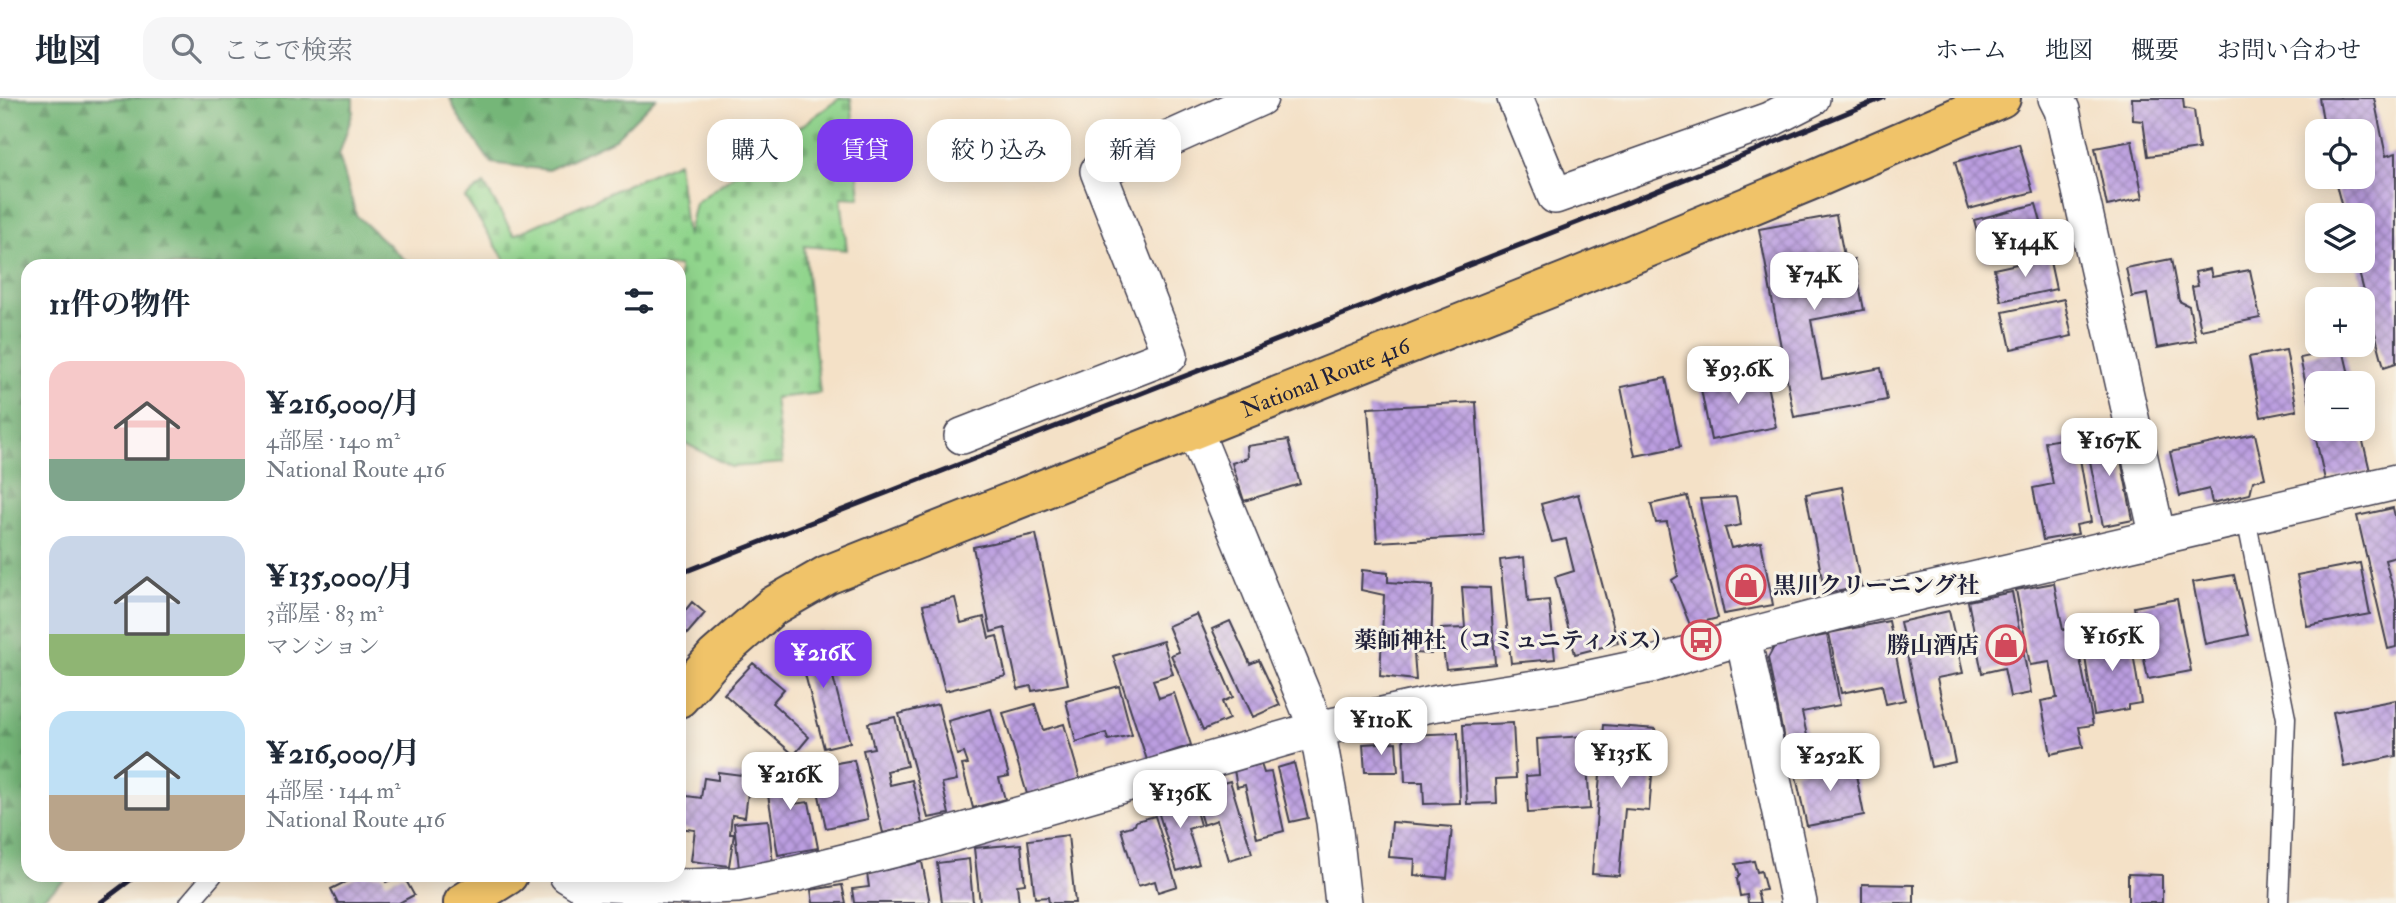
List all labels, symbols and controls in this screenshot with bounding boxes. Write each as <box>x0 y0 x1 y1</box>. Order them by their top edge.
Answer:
search box <box>143 17 633 80</box>
icon: search <box>167 29 205 67</box>
text: 地図 <box>35 31 101 72</box>
text: ここで検索 <box>223 35 353 67</box>
text: ホーム <box>1935 35 2007 66</box>
text: 地図 <box>2045 35 2093 66</box>
text: 概要 <box>2131 35 2179 66</box>
text: お問い合わせ <box>2217 35 2361 66</box>
chip: 購入 <box>707 119 803 182</box>
chip: 賃貸 <box>817 119 913 182</box>
chip: 絞り込み <box>927 119 1071 182</box>
chip: 新着 <box>1085 119 1181 182</box>
map controls <box>2305 119 2375 441</box>
button: locate <box>2305 119 2375 189</box>
button: layers <box>2305 203 2375 273</box>
pin: ¥144K <box>1976 220 2074 279</box>
text: ¥144K <box>1992 227 2058 256</box>
pin: ¥74K <box>1773 252 1855 312</box>
text: ¥74K <box>1786 260 1842 289</box>
icon: filters <box>620 282 658 320</box>
text: 11件の物件 <box>49 286 190 323</box>
button: + <box>2305 287 2375 357</box>
street label: National Route 416 <box>1237 331 1415 424</box>
pin: ¥93.6K <box>1681 346 1795 406</box>
text: ¥93.6K <box>1703 354 1773 383</box>
button: − <box>2305 371 2375 441</box>
text: ¥216,000/月 <box>266 385 421 422</box>
icon: home <box>105 389 189 473</box>
pin: ¥167K <box>2060 418 2158 478</box>
text: 4部屋 · 140 m² <box>266 426 400 455</box>
text: ¥167K <box>2077 426 2141 455</box>
text: National Route 416 <box>266 455 445 484</box>
text: ¥135,000/月 <box>266 558 415 595</box>
icon: home <box>105 564 189 648</box>
shop icon: 黒川クリーニング社 <box>1725 564 1767 606</box>
place label: 黒川クリーニング社 <box>1773 571 1980 600</box>
text: 3部屋 · 83 m² <box>266 599 384 628</box>
pin: ¥165K <box>2063 614 2161 673</box>
bus stop icon: 薬師神社（コミュニティバス） <box>1680 619 1722 661</box>
text: ¥165K <box>2080 621 2144 650</box>
shop icon: 勝山酒店 <box>1985 624 2027 666</box>
place label: 薬師神社（コミュニティバス） <box>1354 626 1674 655</box>
pin: ¥216K <box>774 630 872 690</box>
place label: 勝山酒店 <box>1887 631 1979 660</box>
text: マンション <box>266 632 380 661</box>
text: ¥216K <box>791 638 855 667</box>
pin: ¥110K <box>1332 698 1430 757</box>
text: ¥110K <box>1350 705 1412 734</box>
pin: ¥135K <box>1572 730 1670 790</box>
pin: ¥252K <box>1781 734 1879 793</box>
text: ¥216,000/月 <box>266 735 421 772</box>
text: ¥135K <box>1591 738 1651 767</box>
icon: home <box>105 739 189 823</box>
text: ¥252K <box>1797 741 1863 770</box>
pin: ¥216K <box>741 752 839 812</box>
text: ¥216K <box>758 760 822 789</box>
pin: ¥136K <box>1131 770 1229 830</box>
text: 4部屋 · 144 m² <box>266 776 401 805</box>
text: ¥136K <box>1149 778 1211 807</box>
text: National Route 416 <box>266 805 445 834</box>

